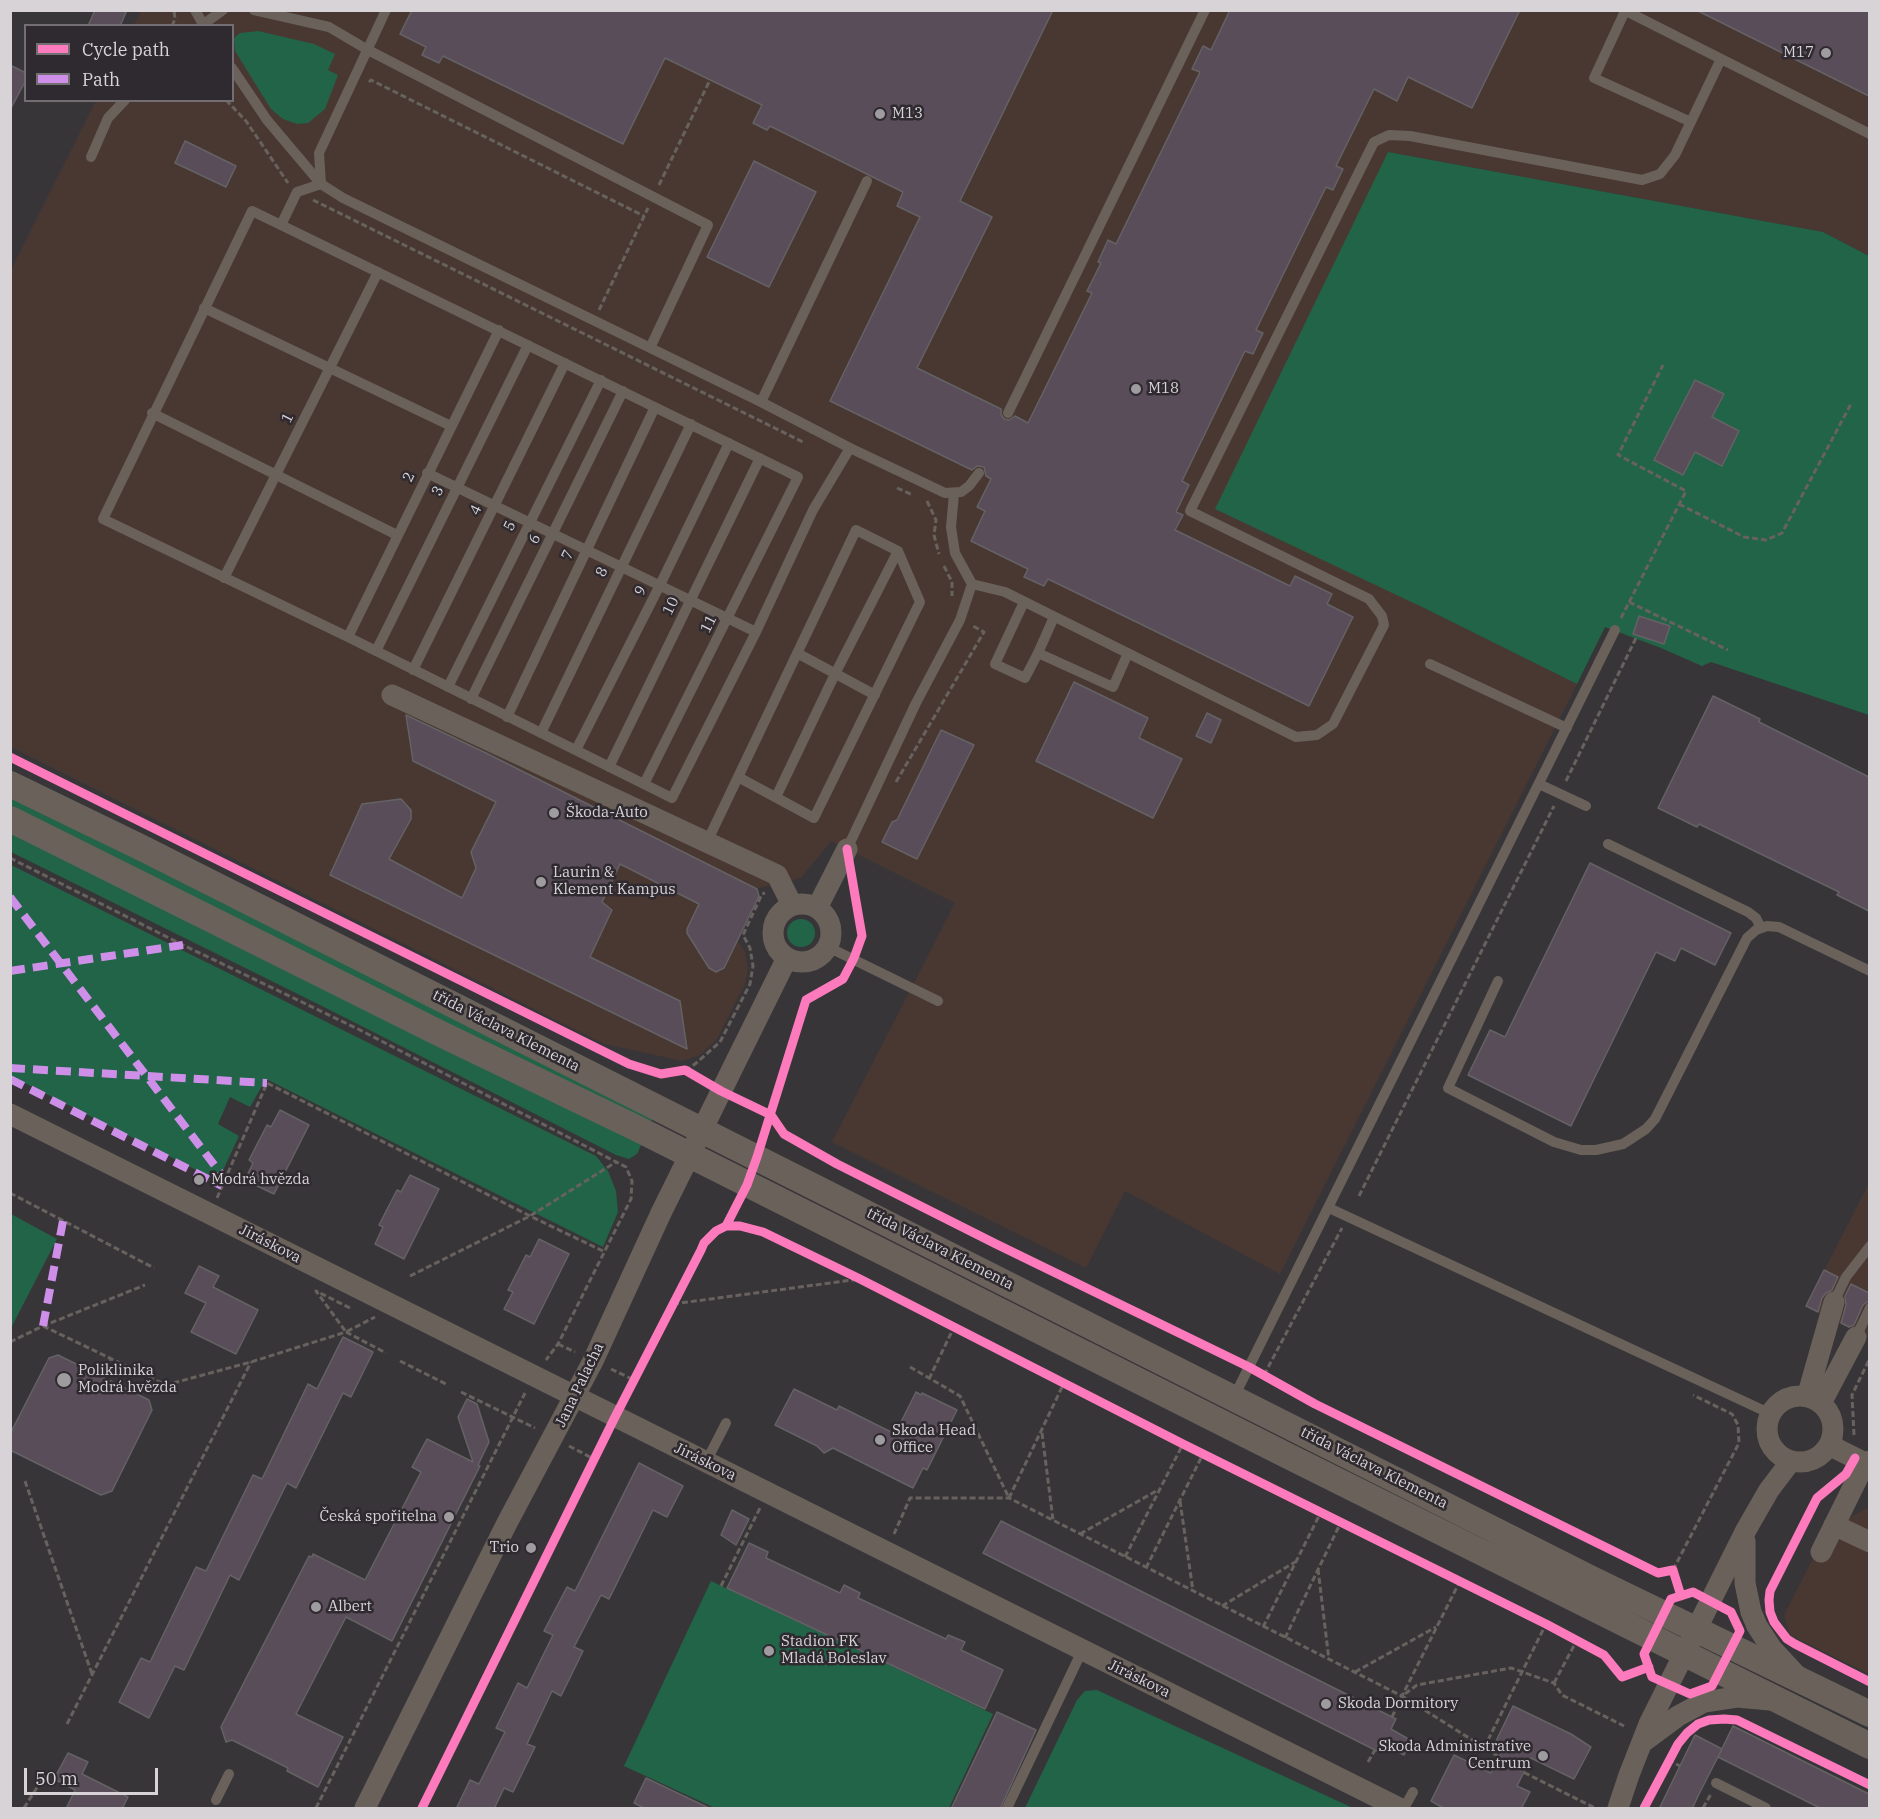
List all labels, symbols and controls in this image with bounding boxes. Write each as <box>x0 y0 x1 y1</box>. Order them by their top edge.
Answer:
legend <box>24 24 234 102</box>
text: Cycle path <box>82 38 170 61</box>
place label: M17 <box>1783 44 1814 62</box>
marker: M17 <box>1819 46 1833 60</box>
text: Path <box>82 68 120 91</box>
place label: M13 <box>892 105 923 123</box>
marker: M13 <box>873 107 887 121</box>
place label: M18 <box>1148 380 1179 398</box>
marker: M18 <box>1129 382 1143 396</box>
street label: 1 <box>278 410 298 426</box>
street label: 2 <box>399 469 419 485</box>
street label: 3 <box>428 483 448 499</box>
street label: 4 <box>466 502 486 518</box>
street label: 5 <box>500 518 520 534</box>
street label: 6 <box>525 531 545 547</box>
street label: 7 <box>558 547 578 563</box>
street label: 8 <box>592 564 612 580</box>
street label: 9 <box>631 583 651 599</box>
street label: 10 <box>659 594 683 618</box>
street label: 11 <box>697 612 721 636</box>
place label: Škoda-Auto <box>566 804 648 822</box>
marker: Škoda-Auto <box>547 806 561 820</box>
place label: Laurin & Klement Kampus <box>553 864 676 899</box>
marker: Laurin & Klement Kampus <box>534 875 548 889</box>
street label: třída Václava Klementa <box>429 986 583 1076</box>
place label: Modrá hvězda <box>211 1171 310 1189</box>
marker: Modrá hvězda <box>192 1173 206 1187</box>
street label: třída Václava Klementa <box>863 1204 1017 1294</box>
street label: Jiráskova <box>236 1221 304 1267</box>
street label: Jana Palacha <box>552 1340 608 1430</box>
place label: Poliklinika Modrá hvězda <box>78 1362 177 1397</box>
marker: Poliklinika Modrá hvězda <box>55 1371 73 1389</box>
place label: Skoda Head Office <box>892 1422 976 1457</box>
street label: třída Václava Klementa <box>1297 1423 1451 1513</box>
marker: Skoda Head Office <box>873 1433 887 1447</box>
street label: Jiráskova <box>671 1439 739 1485</box>
place label: Česká spořitelna <box>320 1508 437 1526</box>
marker: Česká spořitelna <box>442 1510 456 1524</box>
place label: Trio <box>490 1539 519 1557</box>
marker: Trio <box>524 1541 538 1555</box>
place label: Albert <box>328 1598 372 1616</box>
marker: Albert <box>309 1600 323 1614</box>
place label: Stadion FK Mladá Boleslav <box>781 1633 886 1668</box>
marker: Stadion FK Mladá Boleslav <box>762 1644 776 1658</box>
street label: Jiráskova <box>1105 1656 1173 1702</box>
place label: Skoda Dormitory <box>1338 1695 1458 1713</box>
marker: Skoda Dormitory <box>1319 1697 1333 1711</box>
place label: Skoda Administrative Centrum <box>1378 1738 1531 1773</box>
marker: Skoda Administrative Centrum <box>1536 1749 1550 1763</box>
scale bar <box>27 1756 160 1794</box>
text: 50 m <box>35 1767 78 1790</box>

